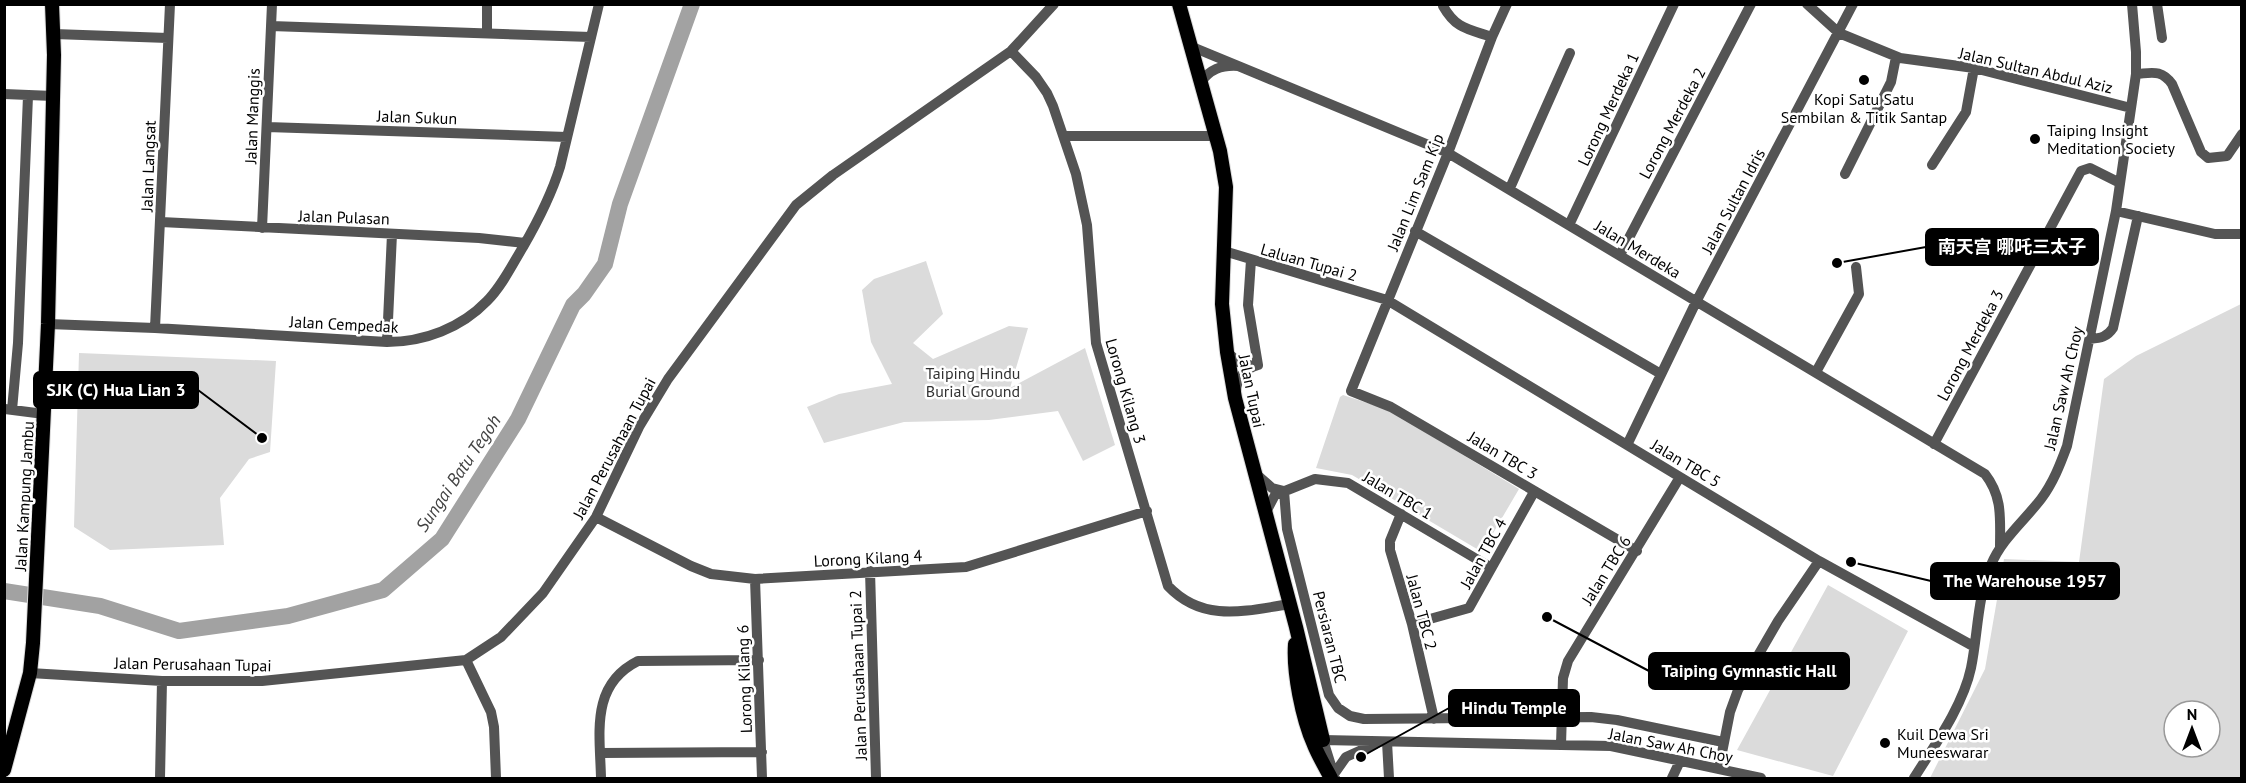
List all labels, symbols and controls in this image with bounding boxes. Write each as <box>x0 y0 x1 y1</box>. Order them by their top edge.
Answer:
street label: Jalan Sultan Abdul Aziz <box>1956 42 2115 97</box>
street label: Lorong Merdeka 1 <box>1573 49 1643 169</box>
street label: Lorong Merdeka 2 <box>1634 64 1710 182</box>
street label: Jalan Manggis <box>240 68 264 165</box>
marker: Kopi Satu Satu Sembilan & Titik Santap <box>1857 73 1871 87</box>
place label: Kopi Satu Satu Sembilan & Titik Santap <box>1781 89 1947 127</box>
street label: Jalan Sukun <box>375 106 458 128</box>
street label: Jalan Langsat <box>136 119 160 213</box>
place label: Taiping Insight Meditation Society <box>2047 120 2175 158</box>
street label: Jalan Lim Sam Kip <box>1382 131 1448 254</box>
marker: Taiping Insight Meditation Society <box>2028 132 2042 146</box>
street label: Jalan Sultan Idris <box>1696 145 1769 258</box>
street label: Jalan Pulasan <box>297 205 390 229</box>
street label: Jalan Merdeka <box>1591 215 1685 282</box>
callout: 南天宫 哪吒三太子 <box>1926 229 2098 265</box>
text: 南天宫 哪吒三太子 <box>1938 235 2086 258</box>
street label: Laluan Tupai 2 <box>1258 239 1360 285</box>
street label: Lorong Merdeka 3 <box>1932 286 2008 404</box>
street label: Jalan Cempedak <box>288 311 399 337</box>
street label: Jalan Saw Ah Choy <box>2039 324 2087 453</box>
street label: Lorong Kilang 3 <box>1101 336 1151 446</box>
street label: Jalan Tupai <box>1234 352 1270 429</box>
park label: Taiping Hindu Burial Ground <box>925 363 1021 401</box>
callout: SJK (C) Hua Lian 3 <box>34 372 198 408</box>
street label: Jalan Perusahaan Tupai <box>568 374 660 523</box>
text: SJK (C) Hua Lian 3 <box>46 378 186 401</box>
water label: Sungai Batu Tegoh <box>410 410 506 536</box>
street label: Jalan Kampung Jambu <box>10 420 38 573</box>
street label: Jalan TBC 3 <box>1464 426 1541 484</box>
street label: Jalan TBC 5 <box>1647 434 1724 492</box>
street label: Jalan TBC 1 <box>1359 466 1436 524</box>
street label: Jalan TBC 4 <box>1455 514 1511 593</box>
street label: Jalan TBC 6 <box>1576 532 1635 609</box>
street label: Lorong Kilang 4 <box>813 545 923 571</box>
callout: The Warehouse 1957 <box>1931 563 2119 599</box>
text: The Warehouse 1957 <box>1943 569 2107 592</box>
street label: Jalan TBC 2 <box>1402 571 1442 652</box>
street label: Persiaran TBC <box>1309 589 1351 685</box>
street label: Jalan Perusahaan Tupai 2 <box>845 590 871 761</box>
street label: Lorong Kilang 6 <box>732 624 756 734</box>
street label: Jalan Perusahaan Tupai <box>113 653 272 675</box>
callout: Taiping Gymnastic Hall <box>1649 653 1849 689</box>
text: Taiping Gymnastic Hall <box>1661 659 1837 682</box>
callout: Hindu Temple <box>1449 690 1579 726</box>
text: Hindu Temple <box>1461 696 1567 719</box>
north arrow <box>2162 699 2222 759</box>
text: N <box>2187 704 2197 724</box>
street label: Jalan Saw Ah Choy <box>1606 723 1735 767</box>
place label: Kuil Dewa Sri Muneeswarar <box>1897 724 1989 762</box>
marker: Kuil Dewa Sri Muneeswarar <box>1878 736 1892 750</box>

